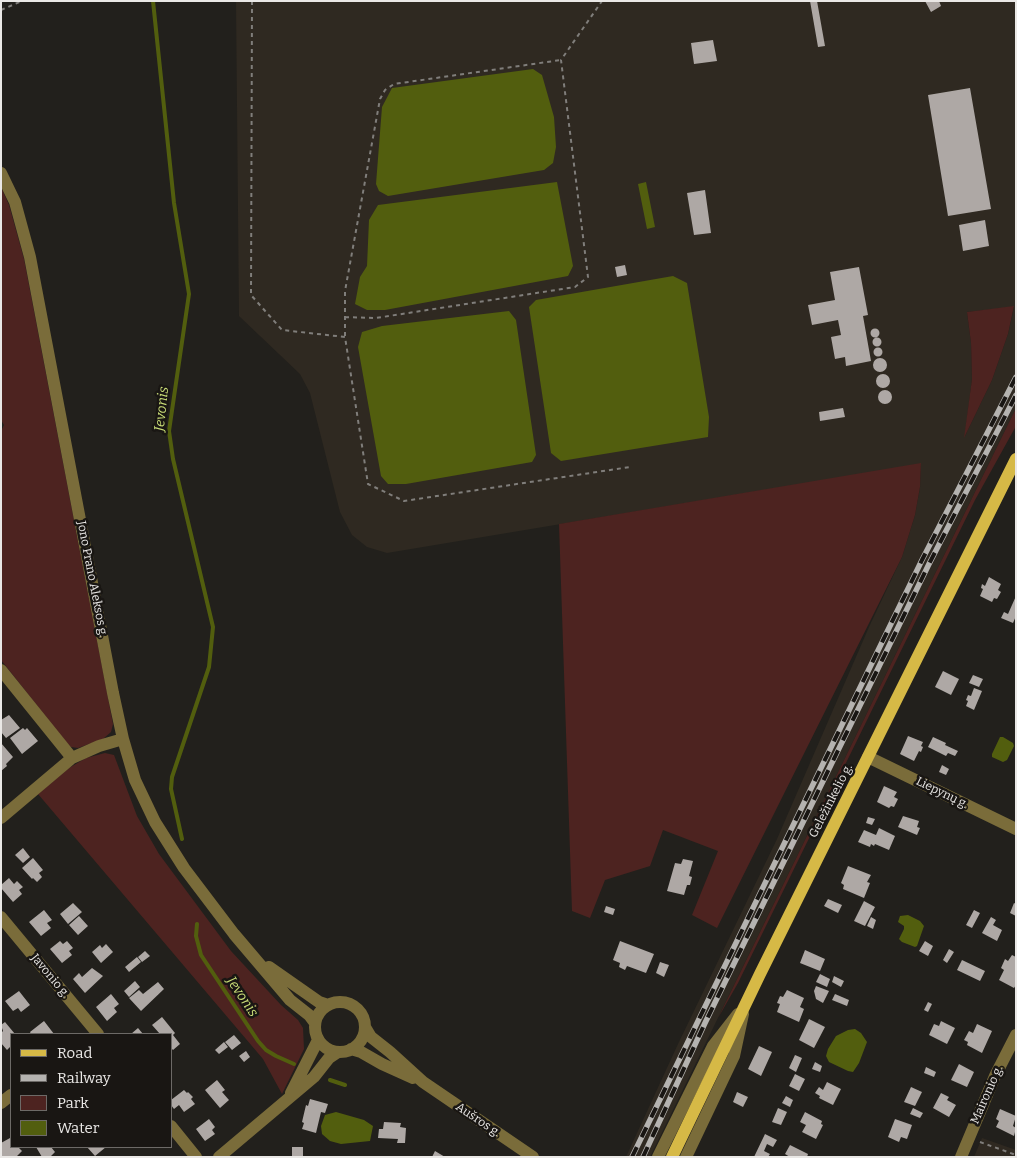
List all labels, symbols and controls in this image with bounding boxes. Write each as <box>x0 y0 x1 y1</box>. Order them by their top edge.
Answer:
water label: Jevonis <box>151 386 173 432</box>
street label: Jono Prano Aleksos g. <box>74 520 110 638</box>
street label: Geležinkelio g. <box>806 762 856 840</box>
street label: Liepynų g. <box>913 774 971 812</box>
street label: Javonio g. <box>28 951 72 1001</box>
water label: Jevonis <box>222 974 262 1020</box>
legend <box>10 1033 172 1148</box>
text: Road <box>57 1044 92 1062</box>
street label: Maironio g. <box>968 1064 1006 1126</box>
text: Railway <box>57 1069 111 1087</box>
text: Park <box>57 1094 89 1112</box>
street label: Aušros g. <box>453 1100 503 1140</box>
text: Water <box>57 1119 99 1137</box>

